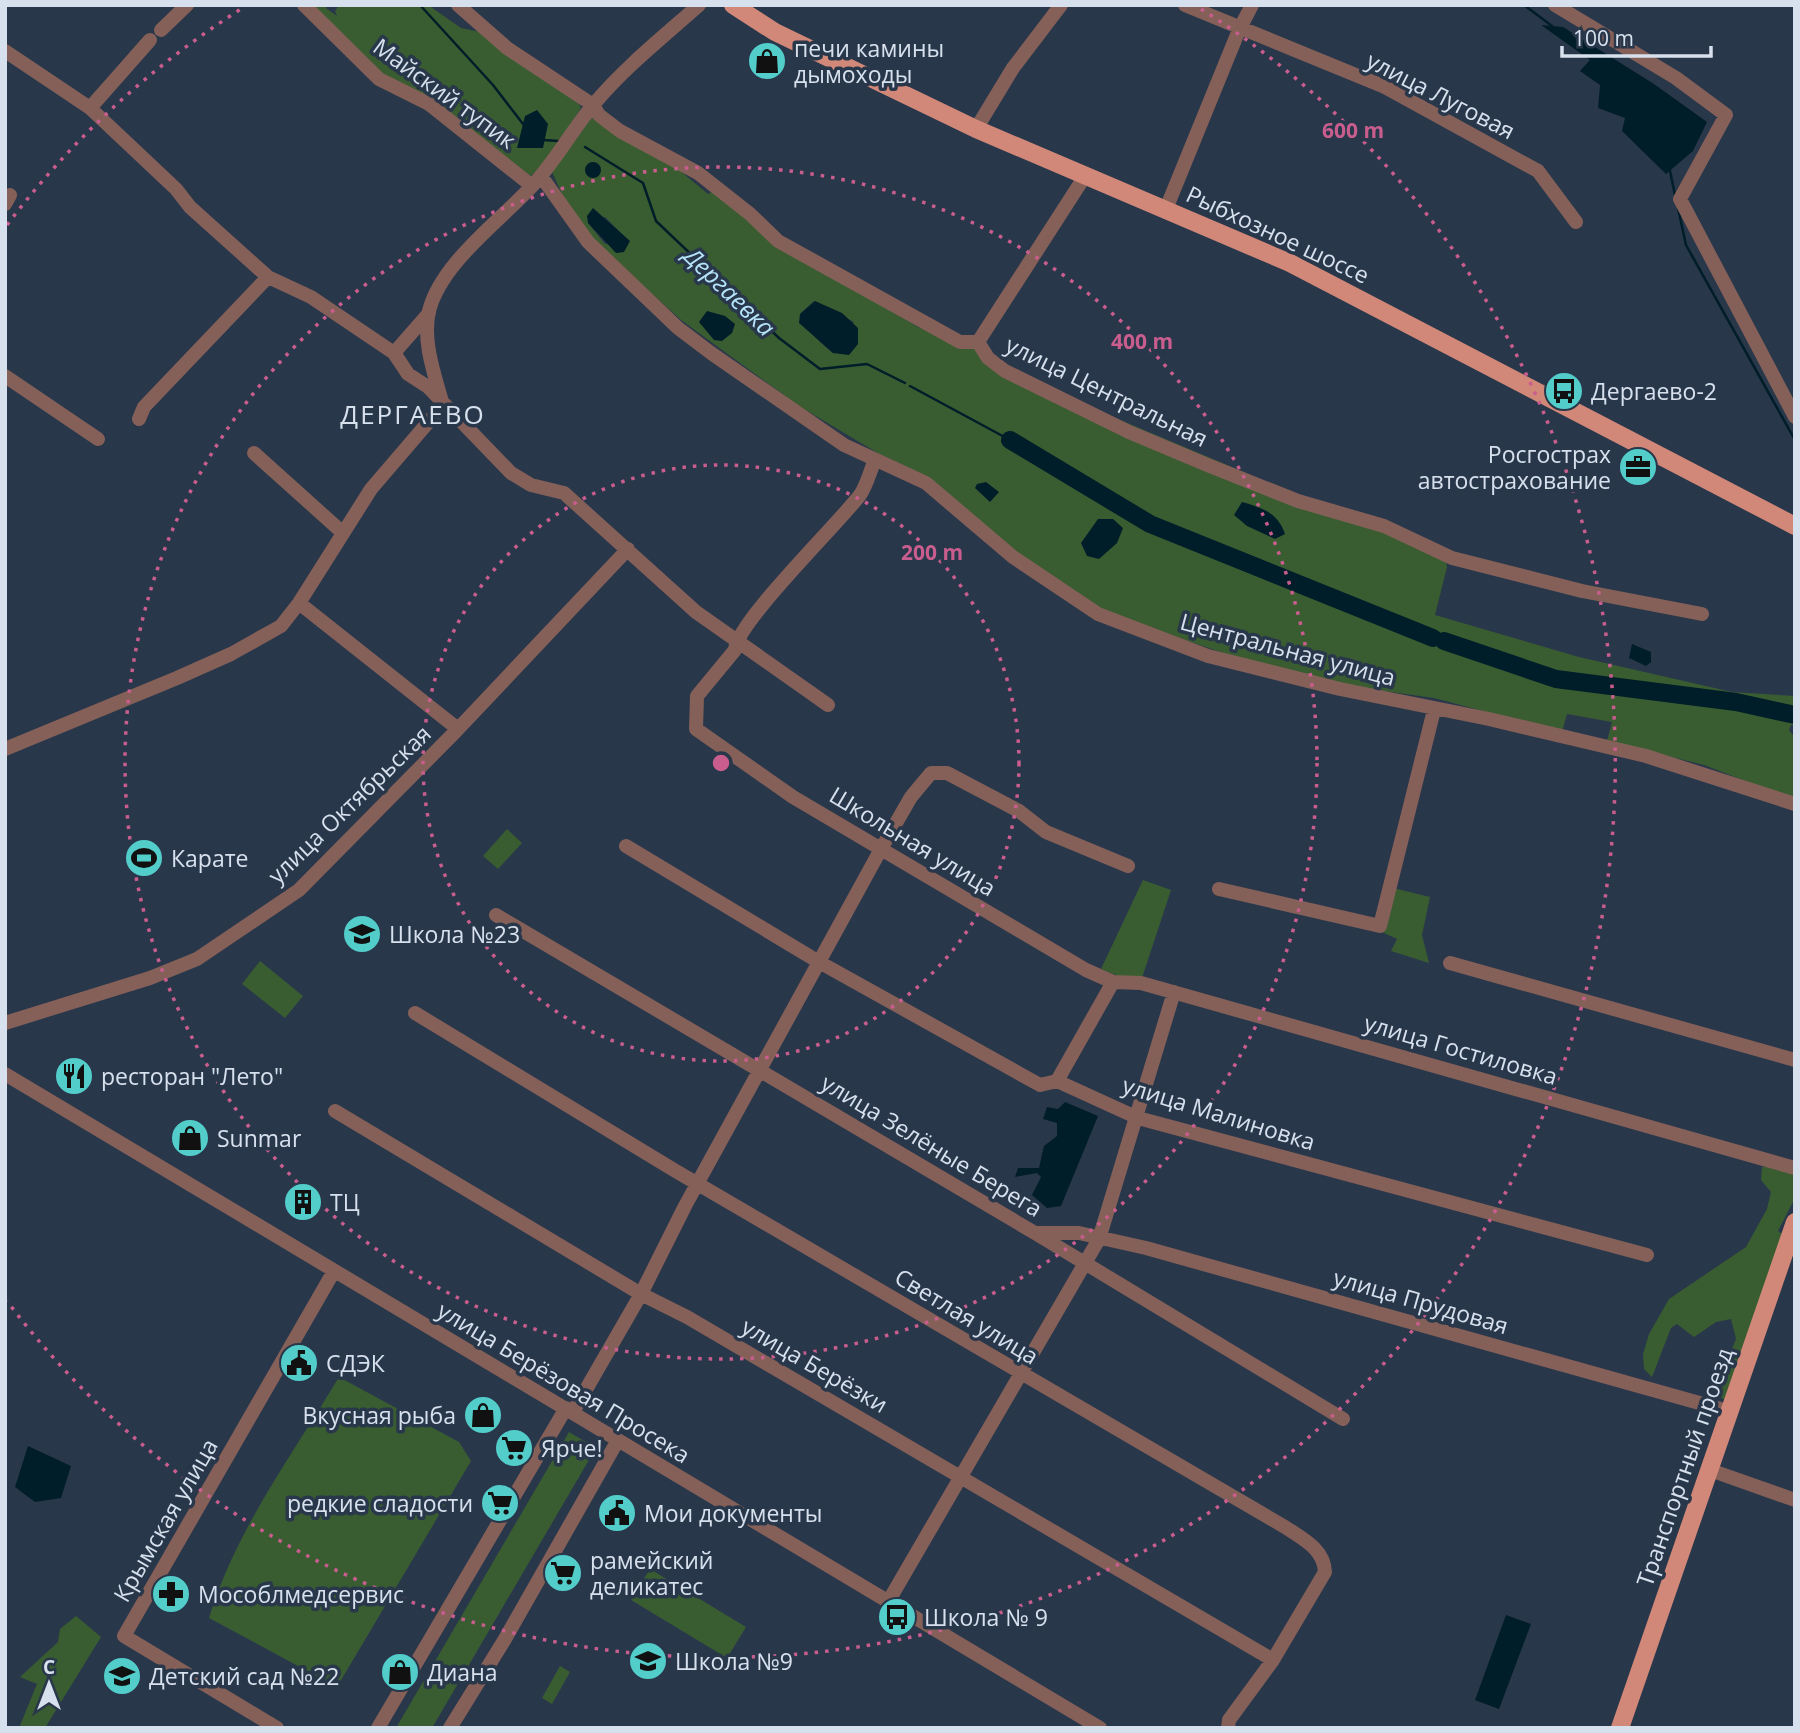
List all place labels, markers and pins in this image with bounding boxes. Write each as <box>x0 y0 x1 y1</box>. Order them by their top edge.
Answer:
place label: печи камины дымоходы <box>794 32 944 90</box>
shop icon: печи камины дымоходы <box>746 40 788 82</box>
bus stop icon: Дергаево-2 <box>1543 370 1585 412</box>
place label: Дергаево-2 <box>1591 375 1717 407</box>
place label: Росгострах автострахование <box>1418 438 1611 496</box>
office icon: Росгострах автострахование <box>1617 446 1659 488</box>
centre of rings <box>709 751 733 775</box>
sports icon: Карате <box>123 837 165 879</box>
place label: Карате <box>171 842 248 874</box>
school or university icon: Школа №23 <box>341 913 383 955</box>
place label: Школа №23 <box>389 918 520 950</box>
restaurant icon: ресторан "Лето" <box>53 1055 95 1097</box>
place label: ресторан "Лето" <box>101 1060 283 1092</box>
shop icon: Sunmar <box>169 1117 211 1159</box>
place label: Sunmar <box>217 1122 302 1154</box>
building icon: ТЦ <box>282 1181 324 1223</box>
place label: ТЦ <box>330 1186 360 1218</box>
public building icon: СДЭК <box>278 1342 320 1384</box>
place label: СДЭК <box>326 1347 386 1379</box>
shop icon: Вкусная рыба <box>462 1394 504 1436</box>
place label: Вкусная рыба <box>302 1399 456 1431</box>
supermarket icon: Ярче! <box>493 1427 535 1469</box>
place label: Ярче! <box>541 1432 603 1464</box>
supermarket icon: редкие сладости <box>479 1482 521 1524</box>
place label: редкие сладости <box>287 1487 473 1519</box>
public building icon: Мои документы <box>596 1492 638 1534</box>
place label: Мои документы <box>644 1497 822 1529</box>
place label: рамейский деликатес <box>590 1544 713 1602</box>
supermarket icon: рамейский деликатес <box>542 1552 584 1594</box>
pharmacy icon: Мособлмедсервис <box>150 1573 192 1615</box>
place label: Мособлмедсервис <box>198 1578 404 1610</box>
bus stop icon: Школа № 9 <box>876 1596 918 1638</box>
place label: Школа № 9 <box>924 1601 1048 1633</box>
school or university icon: Школа №9 <box>627 1640 669 1682</box>
place label: Школа №9 <box>675 1645 793 1677</box>
shop icon: Диана <box>379 1651 421 1693</box>
school or university icon: Детский сад №22 <box>101 1655 143 1697</box>
place label: Диана <box>427 1656 497 1688</box>
place label: Детский сад №22 <box>149 1660 339 1692</box>

